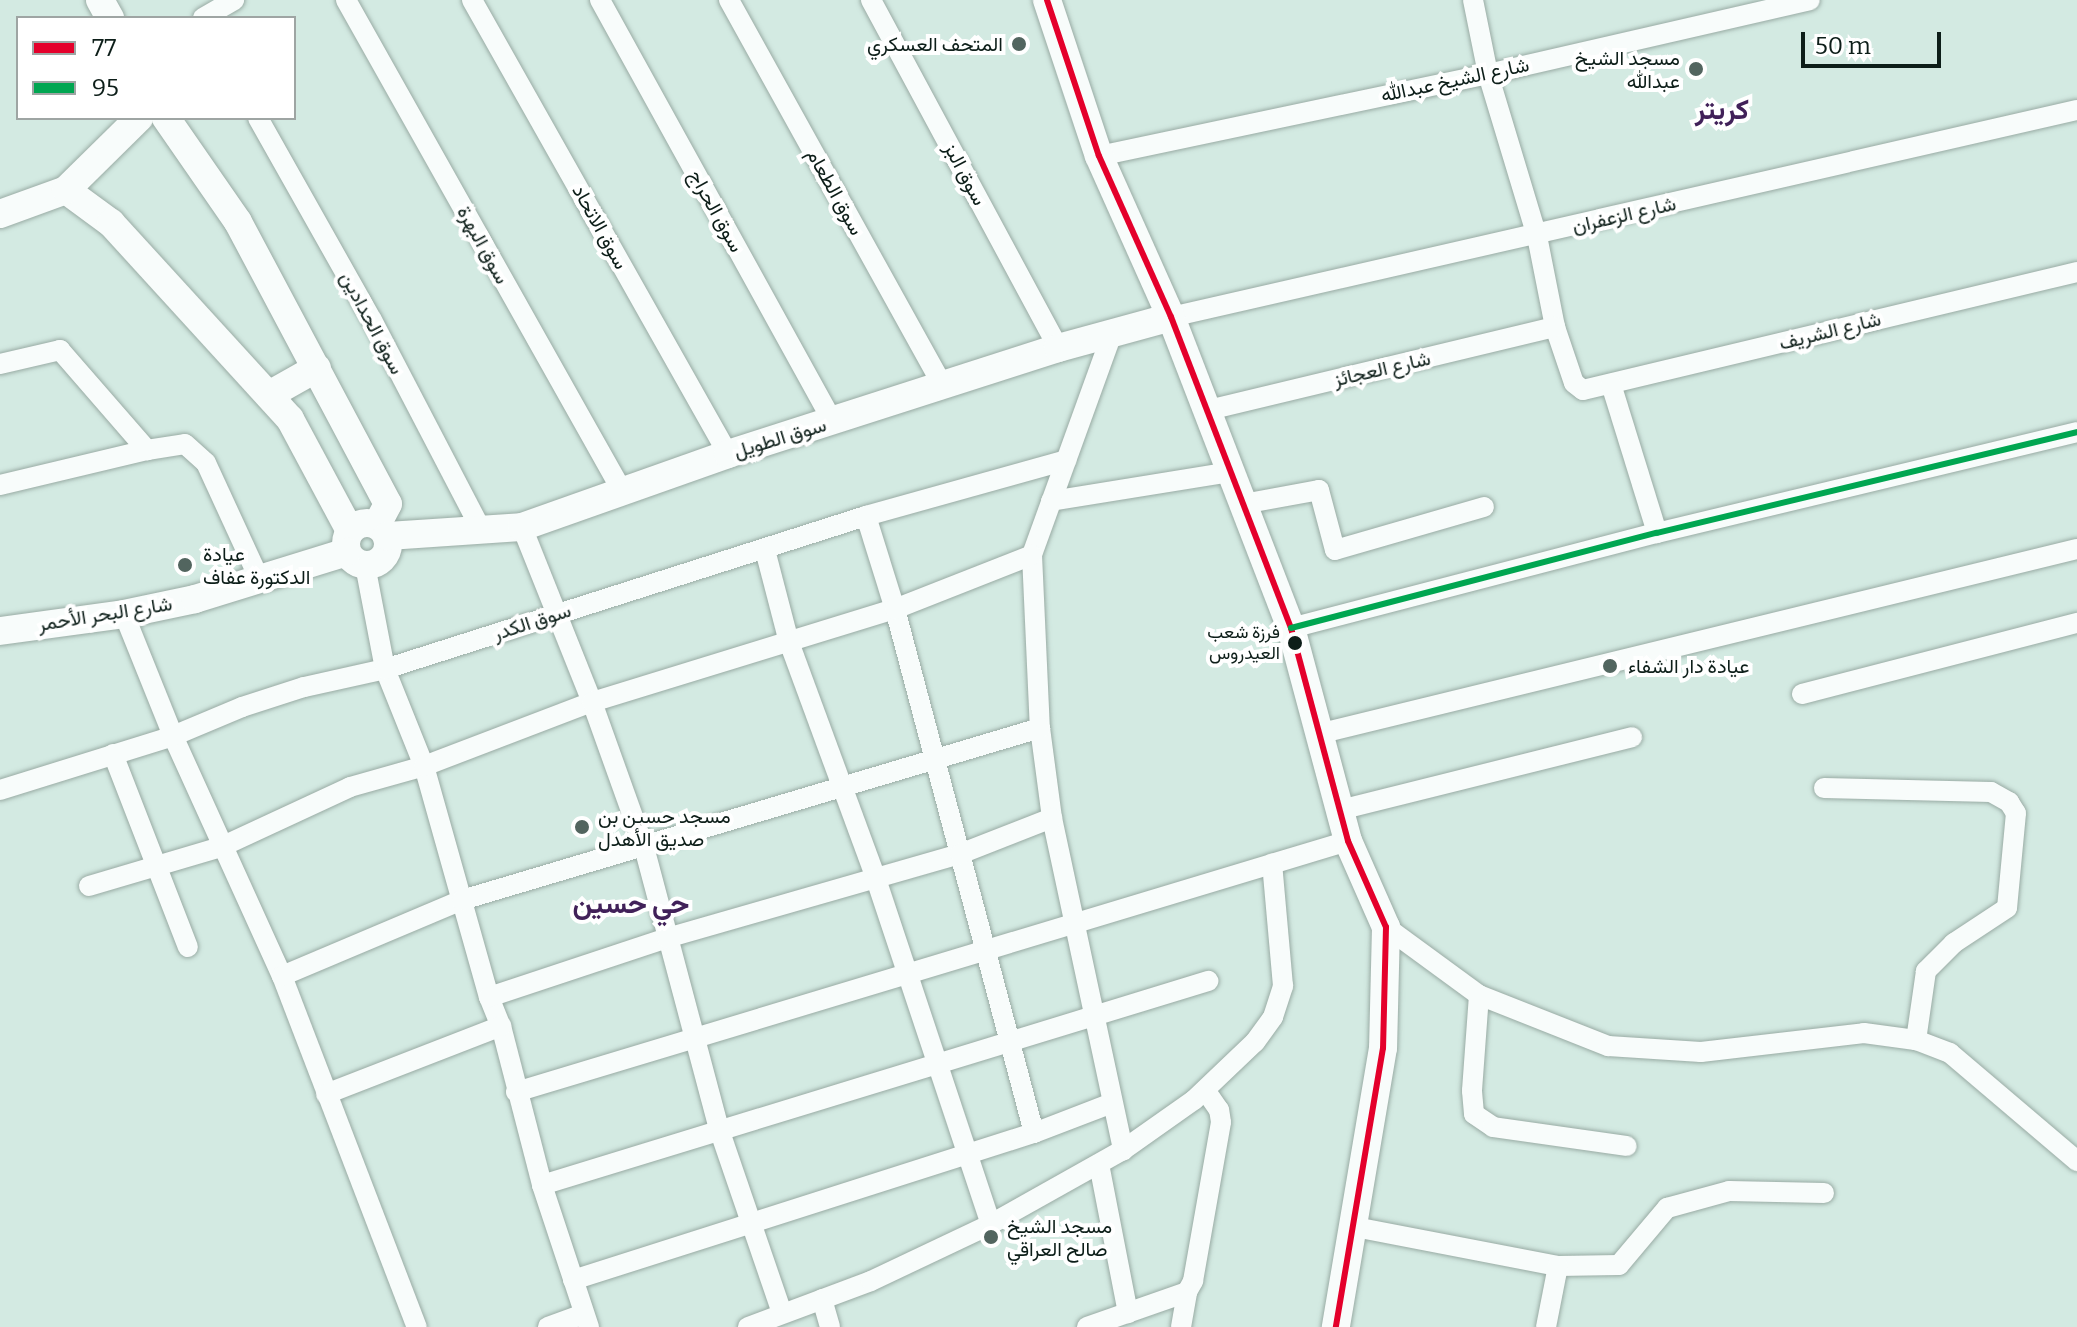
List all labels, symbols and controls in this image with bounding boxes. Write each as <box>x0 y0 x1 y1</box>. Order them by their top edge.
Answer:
legend <box>16 16 296 120</box>
scale bar <box>1805 16 1945 66</box>
place label: المتحف العسكري <box>867 32 1003 56</box>
text: 50 m <box>1815 32 1871 60</box>
text: 77 <box>92 34 116 62</box>
marker: المتحف العسكري <box>1010 35 1028 53</box>
place label: مسجد الشيخ عبدالله <box>1575 46 1680 93</box>
street label: شارع الشيخ عبدالله <box>1379 53 1531 107</box>
marker: مسجد الشيخ عبدالله <box>1687 60 1705 78</box>
text: 95 <box>92 74 119 102</box>
district label: كريتر <box>1695 93 1749 127</box>
street label: سوق البز <box>939 139 991 209</box>
street label: سوق الطعام <box>801 145 869 239</box>
street label: سوق الحراج <box>683 165 749 257</box>
street label: سوق الاتحاد <box>567 180 633 274</box>
street label: شارع الزعفران <box>1570 191 1678 239</box>
street label: سوق البهرة <box>452 202 514 288</box>
street label: سوق الحدادين <box>335 268 409 378</box>
street label: شارع الشريف <box>1777 307 1883 355</box>
street label: شارع العجائز <box>1331 346 1433 392</box>
street label: سوق الطويل <box>731 413 829 463</box>
place label: عيادة الدكتورة عفاف <box>203 542 310 589</box>
marker: عيادة الدكتورة عفاف <box>174 554 196 576</box>
street label: شارع البحر الأحمر <box>36 592 174 636</box>
street label: سوق الكدر <box>490 598 574 646</box>
place label: فرزة شعب العيدروس <box>1207 622 1280 664</box>
marker: فرزة شعب العيدروس <box>1287 635 1303 651</box>
place label: عيادة دار الشفاء <box>1628 654 1749 678</box>
marker: عيادة دار الشفاء <box>1599 655 1621 677</box>
place label: مسجد حسين بن صديق الأهدل <box>598 804 731 851</box>
marker: مسجد حسين بن صديق الأهدل <box>573 818 591 836</box>
district label: حي حسين <box>573 887 689 921</box>
place label: مسجد الشيخ صالح العراقي <box>1007 1214 1112 1261</box>
marker: مسجد الشيخ صالح العراقي <box>982 1228 1000 1246</box>

